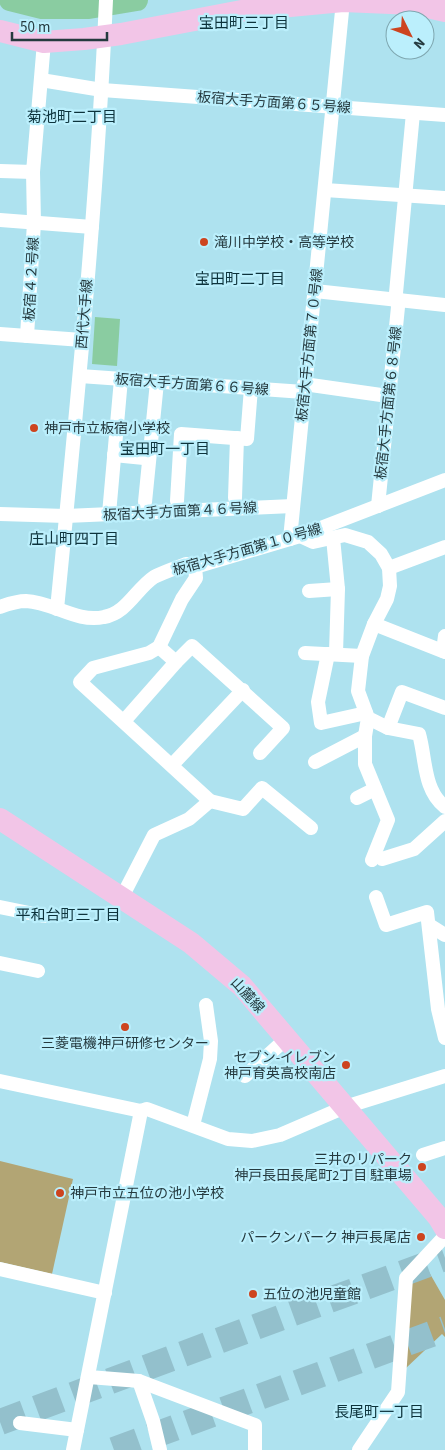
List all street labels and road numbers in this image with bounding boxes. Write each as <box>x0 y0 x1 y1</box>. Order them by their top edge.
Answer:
street label: 板宿大手方面第６５号線 <box>196 88 351 118</box>
street label: 板宿４２号線 <box>20 237 44 322</box>
street label: 板宿大手方面第７０号線 <box>292 267 328 423</box>
street label: 西代大手線 <box>72 278 98 350</box>
street label: 板宿大手方面第６８号線 <box>371 325 407 481</box>
street label: 板宿大手方面第６６号線 <box>114 370 269 400</box>
street label: 板宿大手方面第４６号線 <box>103 498 257 526</box>
street label: 板宿大手方面第１０号線 <box>171 519 324 581</box>
street label: 山麓線 <box>226 974 269 1018</box>

